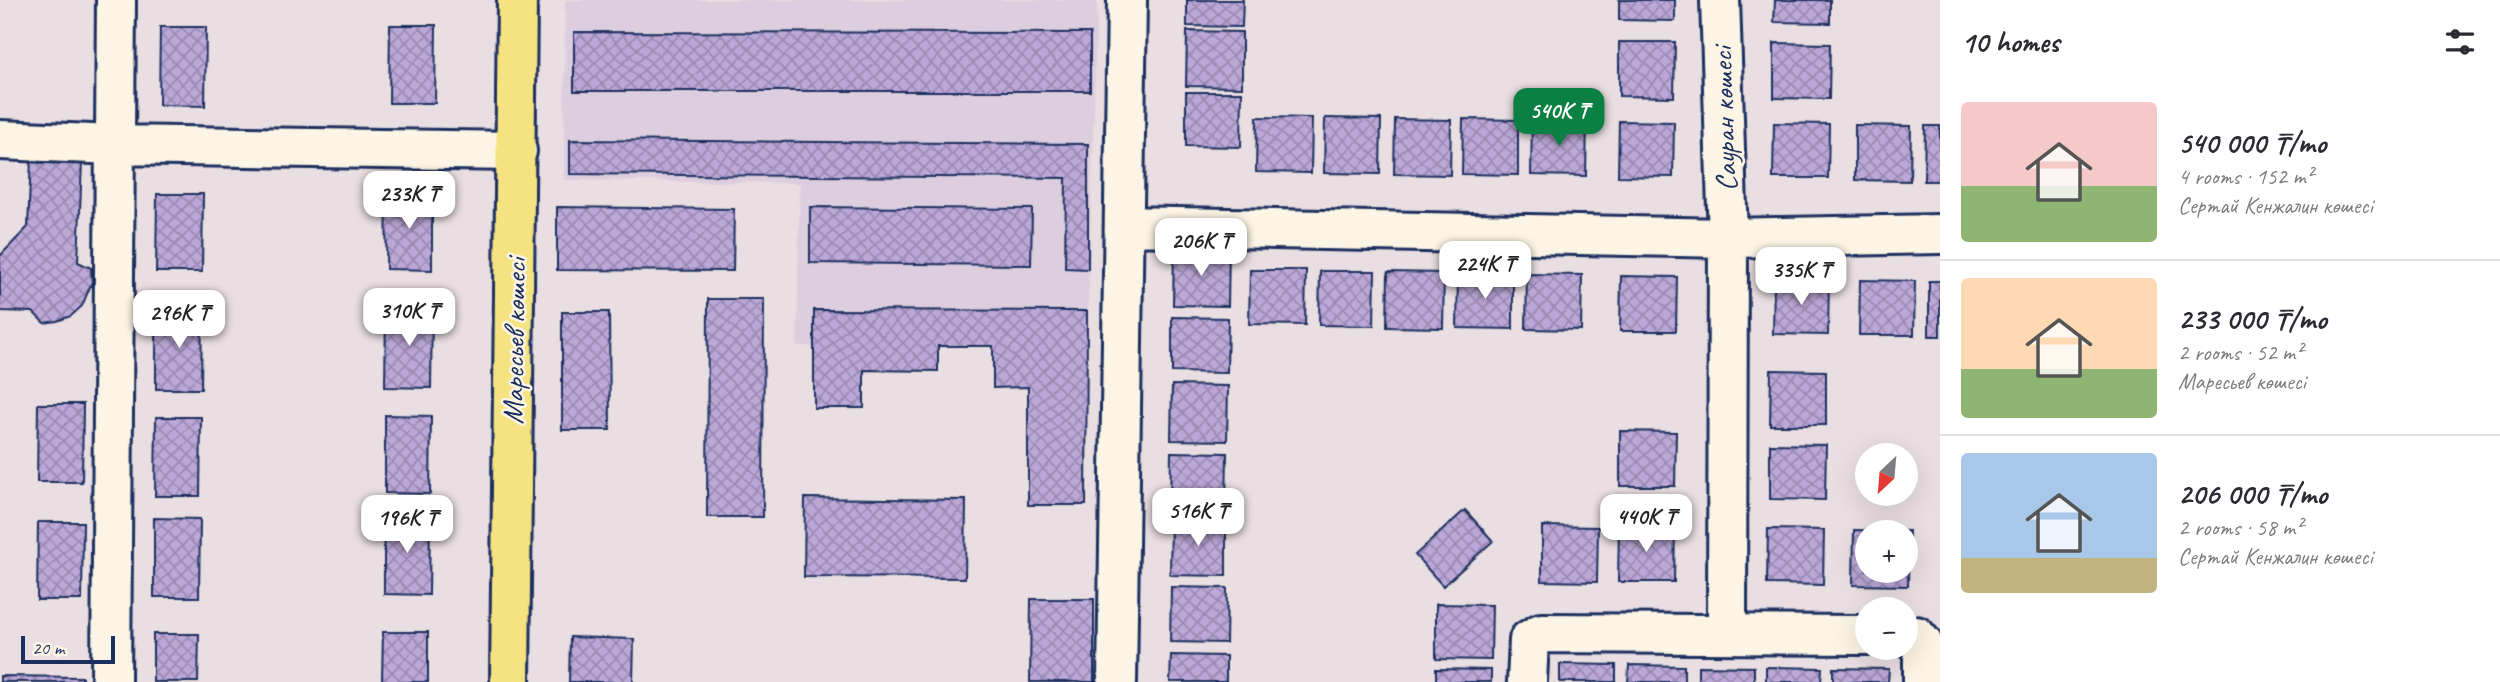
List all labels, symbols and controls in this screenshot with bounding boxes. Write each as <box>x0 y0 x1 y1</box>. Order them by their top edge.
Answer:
text: 10 homes <box>1961 23 2059 61</box>
icon: filters <box>2441 23 2479 61</box>
street label: Сауран көшесі <box>1702 43 1746 192</box>
pin: 540K ₸ <box>1502 88 1616 148</box>
text: 540K ₸ <box>1529 96 1589 125</box>
text: 540 000 ₸/mo <box>2178 124 2326 162</box>
icon: home <box>2017 130 2101 214</box>
text: 4 rooms · 152 m² <box>2178 162 2313 191</box>
pin: 233K ₸ <box>352 172 466 231</box>
text: 233K ₸ <box>379 179 439 208</box>
text: Сертай Кенжалин көшесі <box>2178 191 2373 220</box>
pin: 206K ₸ <box>1144 218 1258 278</box>
text: 206K ₸ <box>1171 226 1231 255</box>
pin: 224K ₸ <box>1428 242 1542 301</box>
pin: 335K ₸ <box>1744 247 1858 307</box>
text: 224K ₸ <box>1455 249 1515 278</box>
street label: Маресьев көшесі <box>494 254 535 425</box>
text: 335K ₸ <box>1771 255 1831 284</box>
pin: 310K ₸ <box>352 288 466 348</box>
pin: 296K ₸ <box>122 290 236 350</box>
text: 310K ₸ <box>379 296 439 325</box>
text: 296K ₸ <box>149 298 209 327</box>
text: 233 000 ₸/mo <box>2178 300 2327 338</box>
icon: home <box>2017 306 2101 390</box>
text: 2 rooms · 52 m² <box>2178 338 2302 367</box>
text: Маресьев көшесі <box>2178 367 2306 396</box>
north arrow <box>1855 443 1918 506</box>
map controls <box>1855 443 1918 660</box>
text: 206 000 ₸/mo <box>2178 475 2327 513</box>
icon: home <box>2017 481 2101 565</box>
pin: 516K ₸ <box>1141 489 1255 548</box>
pin: 440K ₸ <box>1589 494 1703 554</box>
pin: 196K ₸ <box>350 496 464 555</box>
text: 516K ₸ <box>1168 496 1228 525</box>
text: 440K ₸ <box>1616 502 1676 531</box>
text: 196K ₸ <box>377 503 437 532</box>
text: 2 rooms · 58 m² <box>2178 513 2302 542</box>
button: + <box>1855 520 1918 583</box>
text: Сертай Кенжалин көшесі <box>2178 542 2373 571</box>
button: − <box>1855 597 1918 660</box>
scale bar <box>21 633 116 665</box>
text: 20 m <box>32 636 64 660</box>

